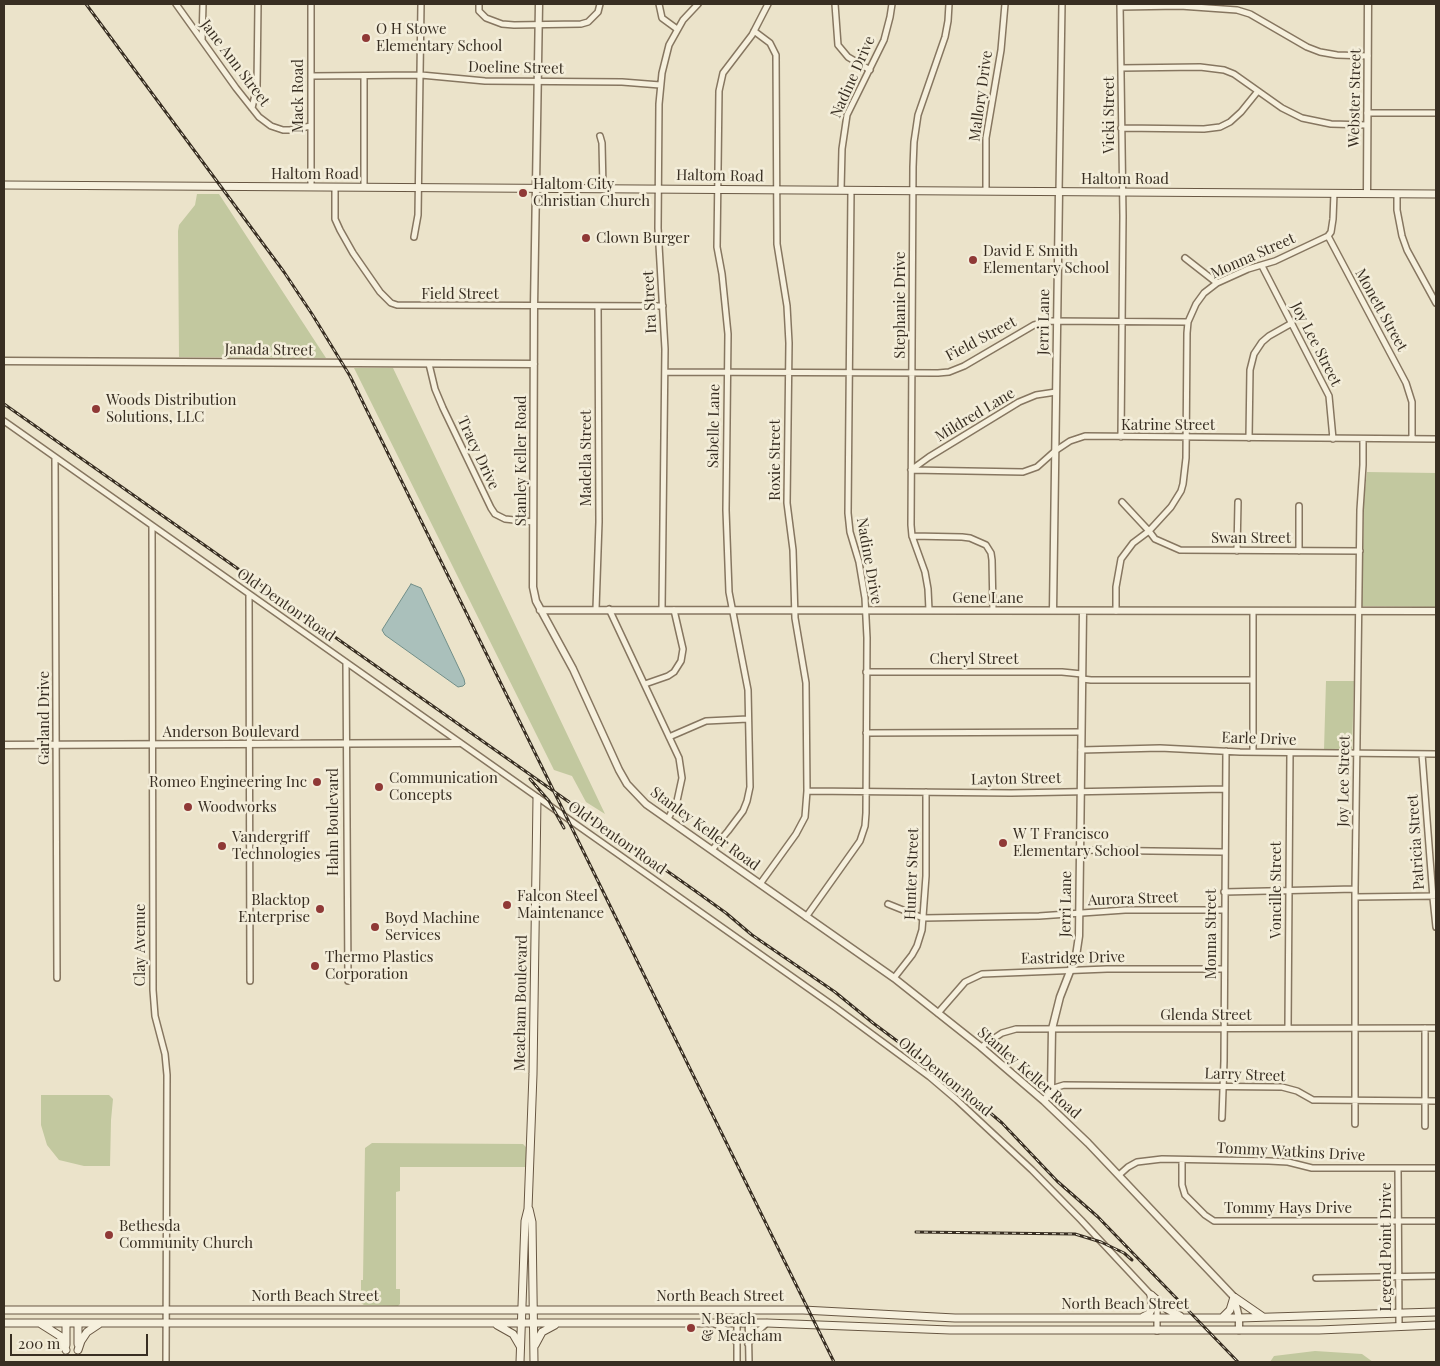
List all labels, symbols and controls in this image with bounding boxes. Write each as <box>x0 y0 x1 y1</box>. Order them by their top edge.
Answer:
street label: Jane Ann Street <box>197 16 273 110</box>
place label: O H Stowe Elementary School <box>376 20 502 55</box>
marker: O H Stowe Elementary School <box>360 32 372 44</box>
street label: Nadine Drive <box>827 33 879 121</box>
street label: Webster Street <box>1345 48 1365 148</box>
street label: Mallory Drive <box>966 49 996 143</box>
street label: Doeline Street <box>468 58 564 78</box>
street label: Mack Road <box>289 59 307 133</box>
street label: Vicki Street <box>1100 76 1118 154</box>
street label: Haltom Road <box>271 165 359 183</box>
street label: Haltom Road <box>676 166 764 186</box>
street label: Haltom Road <box>1081 170 1169 188</box>
place label: Haltom City Christian Church <box>533 175 650 210</box>
marker: Haltom City Christian Church <box>517 187 529 199</box>
place label: Clown Burger <box>596 229 690 247</box>
street label: Monna Street <box>1208 229 1298 283</box>
marker: Clown Burger <box>580 232 592 244</box>
place label: David E Smith Elementary School <box>983 242 1109 277</box>
street label: Stephanie Drive <box>891 251 909 359</box>
marker: David E Smith Elementary School <box>967 254 979 266</box>
street label: Monett Street <box>1351 266 1411 354</box>
street label: Ira Street <box>639 270 661 334</box>
street label: Field Street <box>421 285 499 303</box>
street label: Jerri Lane <box>1034 289 1054 355</box>
street label: Joy Lee Street <box>1287 299 1345 389</box>
street label: Field Street <box>943 313 1019 365</box>
street label: Janada Street <box>225 340 313 360</box>
street label: Sabelle Lane <box>704 384 724 468</box>
street label: Mildred Lane <box>932 384 1018 446</box>
place label: Woods Distribution Solutions, LLC <box>106 391 236 426</box>
street label: Stanley Keller Road <box>512 396 530 526</box>
marker: Woods Distribution Solutions, LLC <box>90 403 102 415</box>
street label: Madella Street <box>577 410 595 506</box>
street label: Tracy Drive <box>453 414 503 492</box>
street label: Katrine Street <box>1121 416 1215 434</box>
street label: Roxie Street <box>766 419 784 501</box>
street label: Nadine Drive <box>853 516 885 606</box>
street label: Swan Street <box>1211 529 1291 547</box>
street label: Old Denton Road <box>234 565 338 645</box>
street label: Gene Lane <box>952 589 1024 607</box>
street label: Cheryl Street <box>930 650 1018 668</box>
street label: Garland Drive <box>35 671 53 765</box>
street label: Anderson Boulevard <box>163 723 299 741</box>
street label: Earle Drive <box>1221 729 1297 749</box>
street label: Joy Lee Street <box>1334 735 1354 827</box>
street label: Hahn Boulevard <box>324 768 342 876</box>
place label: Communication Concepts <box>389 769 498 804</box>
street label: Layton Street <box>971 769 1061 789</box>
place label: Romeo Engineering Inc <box>149 773 307 791</box>
marker: Romeo Engineering Inc <box>311 776 323 788</box>
marker: Communication Concepts <box>373 781 385 793</box>
street label: Stanley Keller Road <box>647 783 763 875</box>
street label: Patricia Street <box>1404 794 1428 890</box>
place label: Woodworks <box>198 798 277 816</box>
street label: Old Denton Road <box>565 798 669 878</box>
marker: Woodworks <box>182 801 194 813</box>
place label: W T Francisco Elementary School <box>1013 825 1139 860</box>
street label: Hunter Street <box>901 827 923 921</box>
place label: Vandergriff Technologies <box>232 828 320 863</box>
marker: W T Francisco Elementary School <box>997 837 1009 849</box>
marker: Vandergriff Technologies <box>216 840 228 852</box>
street label: Voncille Street <box>1267 841 1285 939</box>
street label: Jerri Lane <box>1056 871 1076 937</box>
place label: Falcon Steel Maintenance <box>517 887 604 922</box>
street label: Aurora Street <box>1087 888 1179 910</box>
street label: Monna Street <box>1202 889 1220 979</box>
place label: Blacktop Enterprise <box>238 891 310 926</box>
marker: Falcon Steel Maintenance <box>501 899 513 911</box>
marker: Blacktop Enterprise <box>314 903 326 915</box>
street label: Clay Avenue <box>131 904 149 986</box>
place label: Boyd Machine Services <box>385 909 480 944</box>
marker: Boyd Machine Services <box>369 921 381 933</box>
street label: Meacham Boulevard <box>511 935 531 1071</box>
place label: Thermo Plastics Corporation <box>325 948 433 983</box>
street label: Eastridge Drive <box>1021 948 1125 968</box>
marker: Thermo Plastics Corporation <box>309 960 321 972</box>
street label: Glenda Street <box>1160 1006 1252 1024</box>
street label: Stanley Keller Road <box>974 1023 1084 1123</box>
street label: Old Denton Road <box>895 1034 995 1120</box>
street label: Larry Street <box>1204 1065 1286 1085</box>
street label: Tommy Watkins Drive <box>1216 1139 1366 1165</box>
street label: Legend Point Drive <box>1377 1182 1395 1312</box>
street label: Tommy Hays Drive <box>1224 1199 1352 1217</box>
place label: Bethesda Community Church <box>119 1217 253 1252</box>
marker: Bethesda Community Church <box>103 1229 115 1241</box>
street label: North Beach Street <box>251 1287 379 1305</box>
street label: North Beach Street <box>656 1287 784 1305</box>
street label: North Beach Street <box>1061 1295 1189 1313</box>
place label: N Beach & Meacham <box>701 1310 782 1345</box>
marker: N Beach & Meacham <box>685 1322 697 1334</box>
scale bar <box>12 1324 150 1356</box>
text: 200 m <box>18 1333 60 1353</box>

